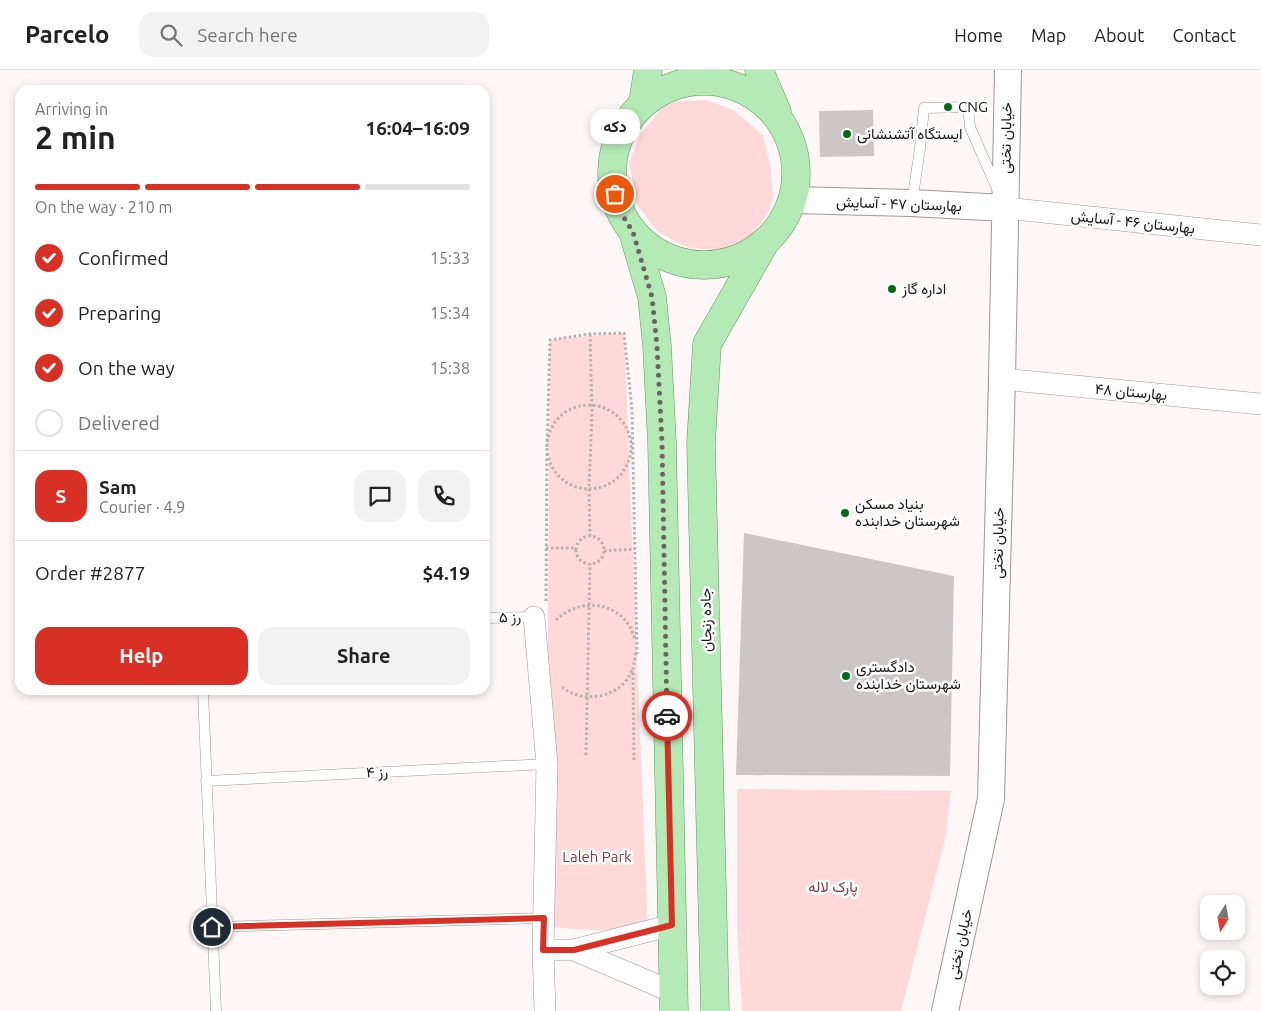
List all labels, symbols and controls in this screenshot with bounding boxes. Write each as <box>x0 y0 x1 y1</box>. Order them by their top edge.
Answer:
search box <box>139 12 489 57</box>
text: Parcelo <box>25 21 109 48</box>
icon: search <box>157 21 185 49</box>
text: Search here <box>197 24 298 46</box>
text: Home <box>954 25 1003 45</box>
text: Map <box>1031 25 1066 45</box>
text: About <box>1094 25 1144 45</box>
text: Contact <box>1172 25 1236 45</box>
place label: CNG <box>958 98 988 115</box>
text: Arriving in <box>35 100 108 118</box>
marker: CNG <box>942 101 954 113</box>
street label: خیابان تختی <box>996 102 1017 174</box>
callout: دکه <box>590 109 640 144</box>
text: 16:04–16:09 <box>365 117 470 139</box>
text: دکه <box>603 117 627 135</box>
text: 2 min <box>35 119 116 155</box>
place label: ایستگاه آتشنشانی <box>857 125 962 144</box>
marker: ایستگاه آتشنشانی <box>841 128 853 140</box>
pin <box>594 173 636 215</box>
icon: bag <box>601 180 629 208</box>
street label: بهارستان ۴۷ - آسایش <box>836 193 962 216</box>
text: On the way · 210 m <box>35 198 172 216</box>
street label: بهارستان ۴۶ - آسایش <box>1070 207 1196 238</box>
icon: check <box>35 244 63 272</box>
text: Confirmed <box>78 247 169 269</box>
text: 15:33 <box>430 249 470 267</box>
place label: اداره گاز <box>901 280 946 298</box>
marker: اداره گاز <box>886 283 898 295</box>
icon: check <box>35 299 63 327</box>
text: Preparing <box>78 302 162 324</box>
text: 15:34 <box>430 304 470 322</box>
icon: check <box>35 354 63 382</box>
text: On the way <box>78 357 175 379</box>
text: 15:38 <box>430 359 470 377</box>
street label: بهارستان ۴۸ <box>1094 380 1168 404</box>
text: Delivered <box>78 412 160 434</box>
button: chat <box>354 470 406 522</box>
button: phone <box>418 470 470 522</box>
text: Sam <box>99 476 137 498</box>
text: S <box>56 485 66 507</box>
place label: بنیاد مسکن شهرستان خدابنده <box>855 495 960 530</box>
text: Courier · 4.9 <box>99 498 185 516</box>
marker: بنیاد مسکن شهرستان خدابنده <box>839 507 851 519</box>
street label: خیابان تختی <box>988 507 1009 579</box>
text: Order #2877 <box>35 562 145 584</box>
text: $4.19 <box>422 562 470 584</box>
street label: جاده زنجان <box>696 588 716 652</box>
street label: رز ۵ <box>499 608 521 626</box>
button: Help <box>35 627 248 685</box>
button: Share <box>258 627 470 685</box>
place label: دادگستری شهرستان خدابنده <box>856 658 961 693</box>
marker: دادگستری شهرستان خدابنده <box>840 670 852 682</box>
courier <box>642 691 692 741</box>
icon: car <box>653 702 681 730</box>
street label: رز ۴ <box>366 762 388 782</box>
park label: Laleh Park <box>562 848 632 865</box>
park label: پارک لاله <box>808 878 858 897</box>
north arrow <box>1200 895 1245 940</box>
map controls <box>1200 895 1245 995</box>
pin <box>191 906 233 948</box>
street label: خیابان تختی <box>944 907 977 981</box>
icon: home <box>198 913 226 941</box>
button: locate <box>1200 950 1245 995</box>

